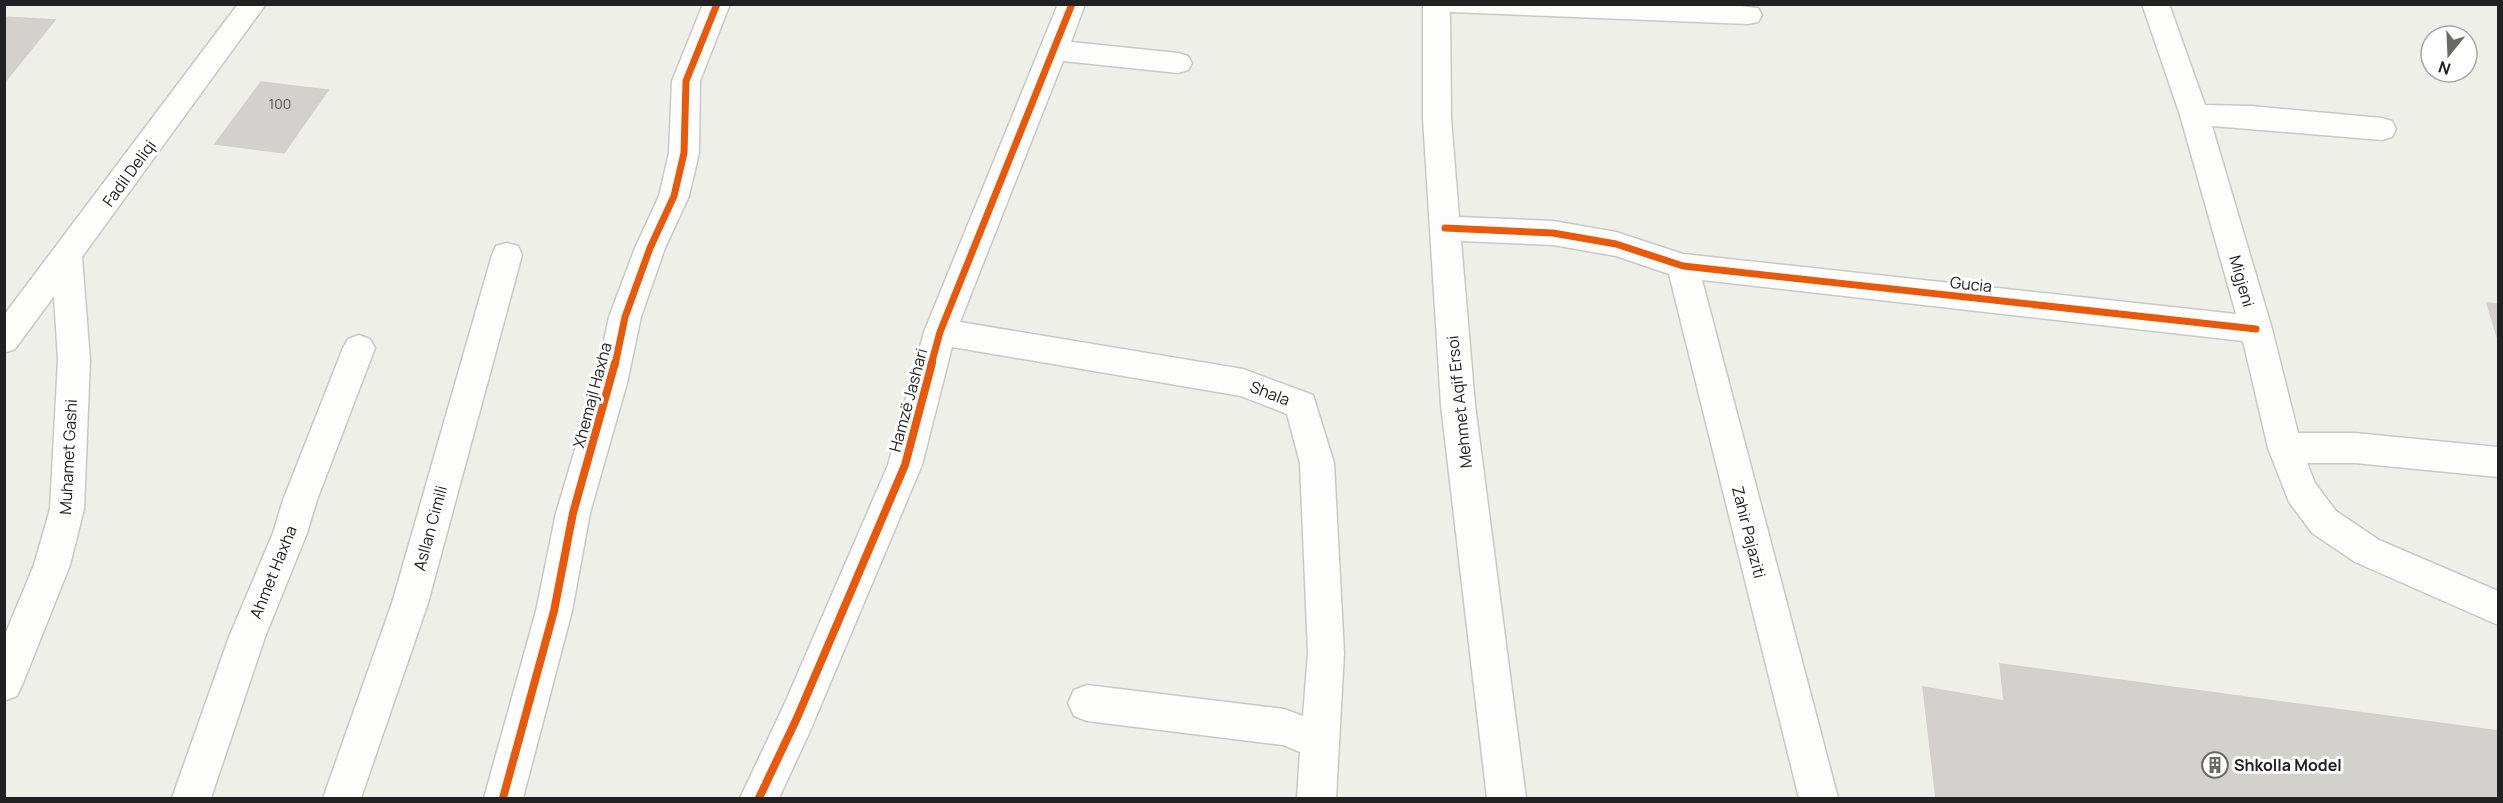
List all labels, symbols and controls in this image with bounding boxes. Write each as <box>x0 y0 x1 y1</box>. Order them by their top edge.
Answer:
north arrow <box>2419 24 2479 84</box>
text: N <box>2435 56 2453 81</box>
house number: 100 <box>269 94 291 113</box>
street label: Fadil Deliqi <box>97 135 161 211</box>
street label: Migjeni <box>2224 252 2260 310</box>
street label: Gucia <box>1949 271 1993 297</box>
street label: Mehmet Aqif Ersoi <box>1441 335 1477 469</box>
street label: Xhemajl Haxha <box>567 340 617 450</box>
street label: Hamzë Jashari <box>884 346 932 454</box>
street label: Shala <box>1247 375 1293 411</box>
street label: Muhamet Gashi <box>54 399 82 515</box>
street label: Asllan Cimili <box>408 483 452 573</box>
street label: Zahir Pajaziti <box>1727 484 1771 580</box>
street label: Ahmet Haxha <box>244 522 302 622</box>
building icon: Shkolla Model <box>2200 750 2230 780</box>
place label: Shkolla Model <box>2234 754 2342 776</box>

